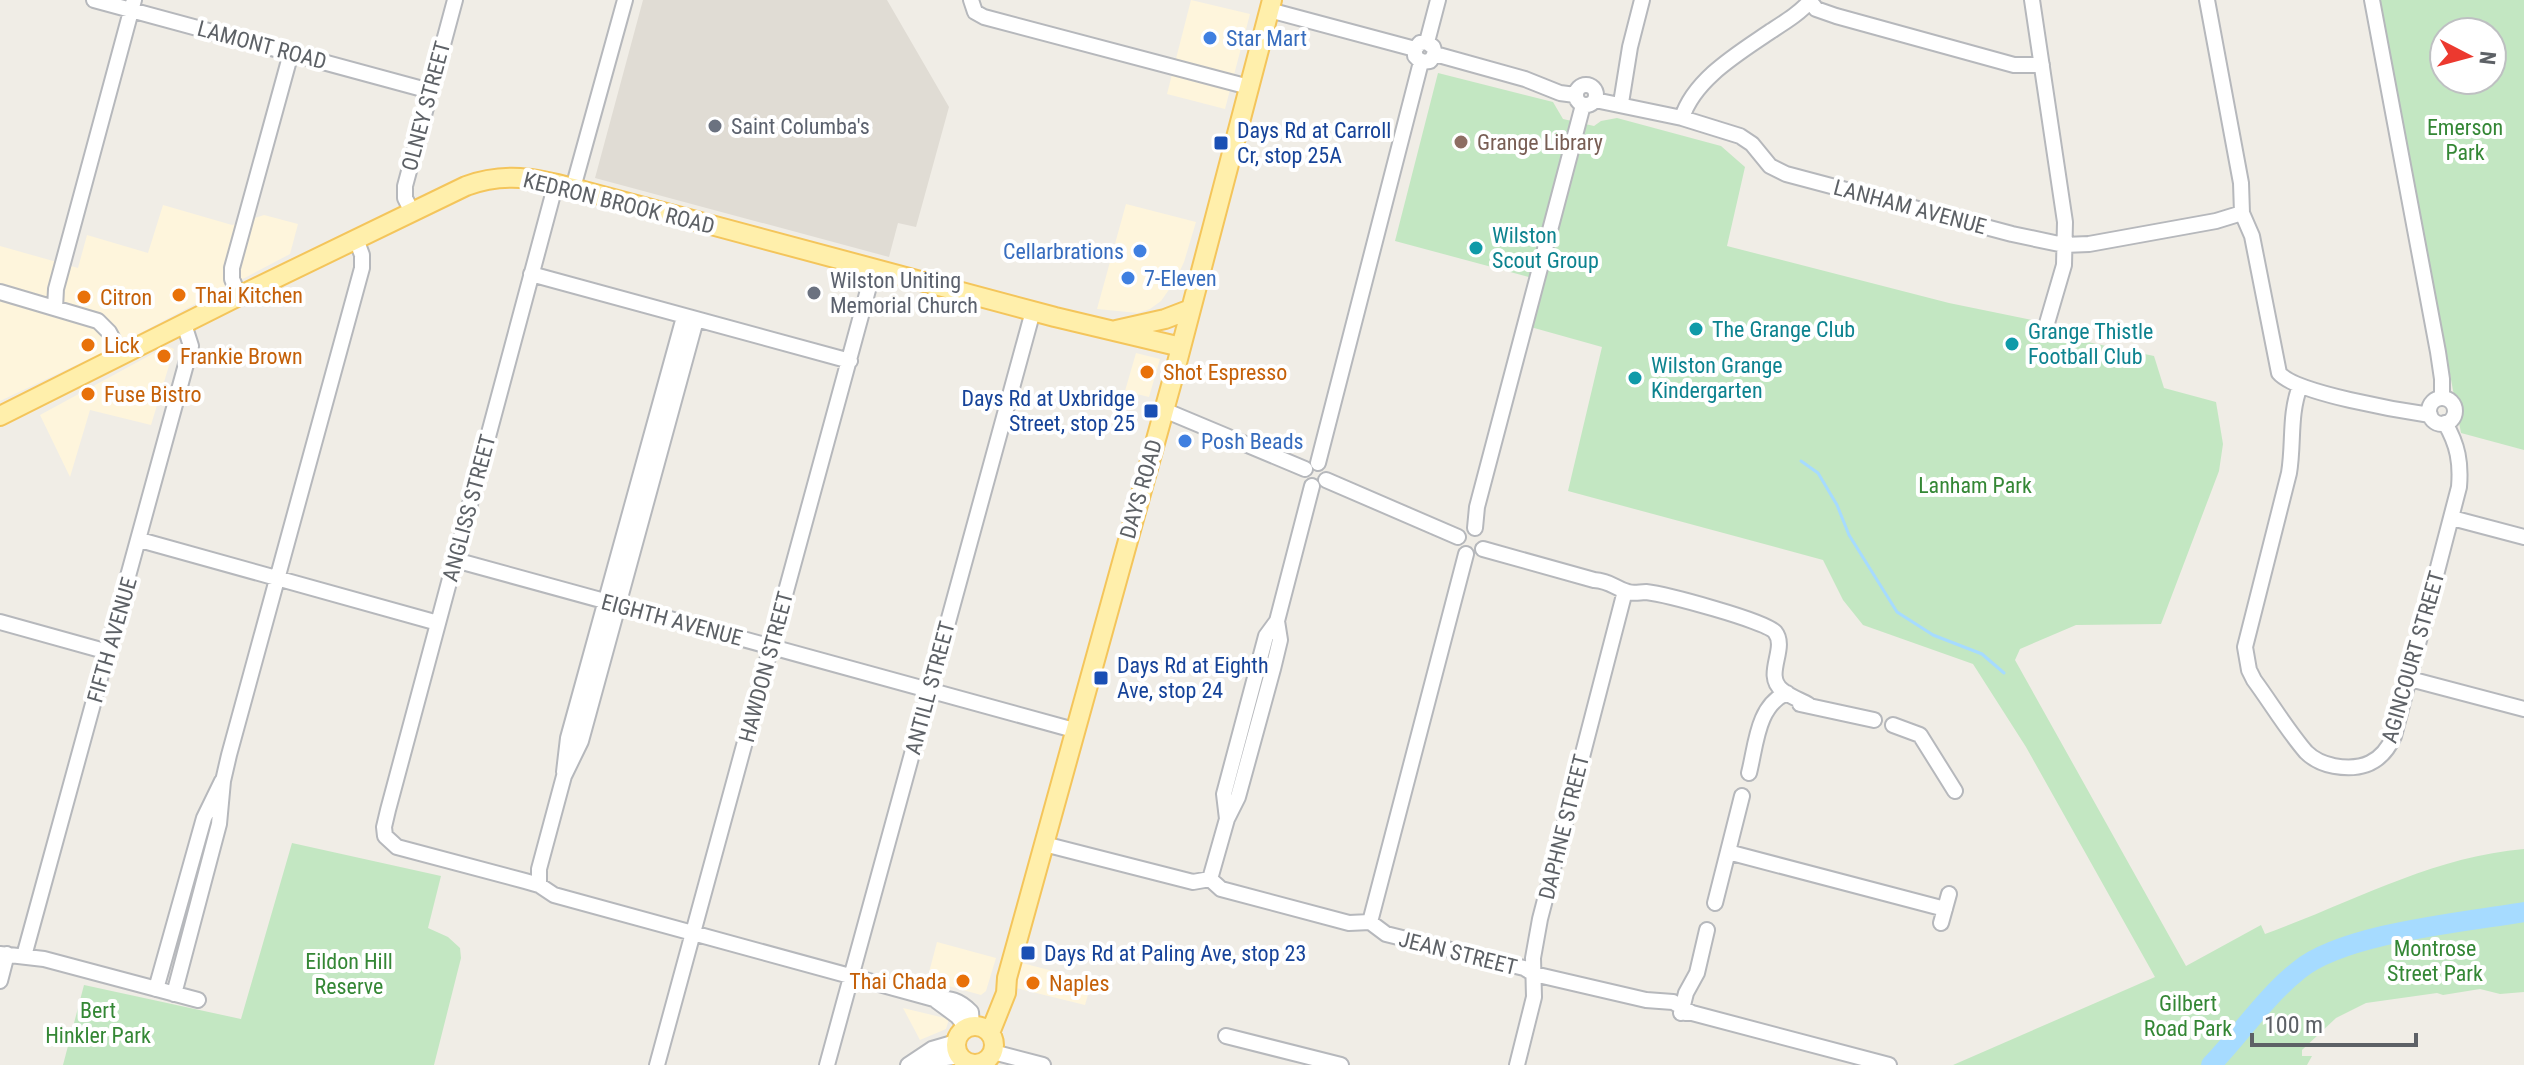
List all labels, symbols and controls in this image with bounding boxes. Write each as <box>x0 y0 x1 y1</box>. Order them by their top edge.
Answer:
street label: LAMONT ROAD <box>195 16 329 74</box>
north arrow <box>2428 16 2508 96</box>
place label: Star Mart <box>1226 26 1307 51</box>
marker: Star Mart <box>1201 29 1219 47</box>
street label: OLNEY STREET <box>397 39 455 173</box>
text: N <box>2474 50 2501 66</box>
place label: Saint Columba's <box>731 114 870 139</box>
park label: Emerson Park <box>2427 115 2503 165</box>
marker: Saint Columba's <box>706 117 724 135</box>
place label: Days Rd at Carroll Cr, stop 25A <box>1237 118 1391 168</box>
place label: Grange Library <box>1477 130 1603 155</box>
marker: Grange Library <box>1452 133 1470 151</box>
marker: Days Rd at Carroll Cr, stop 25A <box>1212 134 1230 152</box>
street label: KEDRON BROOK ROAD <box>521 167 717 239</box>
street label: LANHAM AVENUE <box>1831 175 1989 239</box>
place label: Wilston Scout Group <box>1492 223 1599 273</box>
place label: Cellarbrations <box>1003 239 1124 264</box>
marker: Wilston Scout Group <box>1467 239 1485 257</box>
marker: Cellarbrations <box>1131 242 1149 260</box>
place label: 7-Eleven <box>1144 266 1217 291</box>
place label: Wilston Uniting Memorial Church <box>830 268 978 318</box>
marker: 7-Eleven <box>1119 269 1137 287</box>
place label: Thai Kitchen <box>195 283 303 308</box>
marker: Wilston Uniting Memorial Church <box>805 284 823 302</box>
place label: Citron <box>100 285 152 310</box>
marker: Thai Kitchen <box>170 286 188 304</box>
marker: Citron <box>75 288 93 306</box>
place label: The Grange Club <box>1712 317 1855 342</box>
place label: Grange Thistle Football Club <box>2028 319 2153 369</box>
marker: The Grange Club <box>1687 320 1705 338</box>
place label: Lick <box>104 333 140 358</box>
marker: Grange Thistle Football Club <box>2003 335 2021 353</box>
marker: Lick <box>79 336 97 354</box>
place label: Frankie Brown <box>180 344 303 369</box>
marker: Frankie Brown <box>155 347 173 365</box>
place label: Wilston Grange Kindergarten <box>1651 353 1783 403</box>
place label: Shot Espresso <box>1163 360 1287 385</box>
marker: Shot Espresso <box>1138 363 1156 381</box>
marker: Wilston Grange Kindergarten <box>1626 369 1644 387</box>
place label: Fuse Bistro <box>104 382 202 407</box>
marker: Fuse Bistro <box>79 385 97 403</box>
place label: Days Rd at Uxbridge Street, stop 25 <box>961 386 1135 436</box>
marker: Days Rd at Uxbridge Street, stop 25 <box>1142 402 1160 420</box>
place label: Posh Beads <box>1201 429 1304 454</box>
street label: ANGLISS STREET <box>437 432 501 584</box>
marker: Posh Beads <box>1176 432 1194 450</box>
street label: DAYS ROAD <box>1115 437 1167 541</box>
park label: Lanham Park <box>1918 473 2032 498</box>
street label: AGINCOURT STREET <box>2376 568 2450 746</box>
street label: FIFTH AVENUE <box>82 575 142 705</box>
street label: EIGHTH AVENUE <box>599 589 745 651</box>
street label: HAWDON STREET <box>734 589 798 745</box>
street label: ANTILL STREET <box>900 619 960 757</box>
place label: Days Rd at Eighth Ave, stop 24 <box>1117 653 1269 703</box>
marker: Days Rd at Eighth Ave, stop 24 <box>1092 669 1110 687</box>
street label: DAPHNE STREET <box>1534 752 1594 902</box>
street label: JEAN STREET <box>1396 926 1520 980</box>
park label: Montrose Street Park <box>2387 936 2483 986</box>
place label: Days Rd at Paling Ave, stop 23 <box>1044 941 1306 966</box>
marker: Days Rd at Paling Ave, stop 23 <box>1019 944 1037 962</box>
park label: Eildon Hill Reserve <box>305 949 393 999</box>
place label: Thai Chada <box>849 969 947 994</box>
place label: Naples <box>1049 971 1109 996</box>
marker: Thai Chada <box>954 972 972 990</box>
marker: Naples <box>1024 974 1042 992</box>
park label: Gilbert Road Park <box>2144 991 2232 1041</box>
scale bar <box>2252 997 2416 1047</box>
park label: Bert Hinkler Park <box>45 998 151 1048</box>
text: 100 m <box>2264 1011 2323 1039</box>

